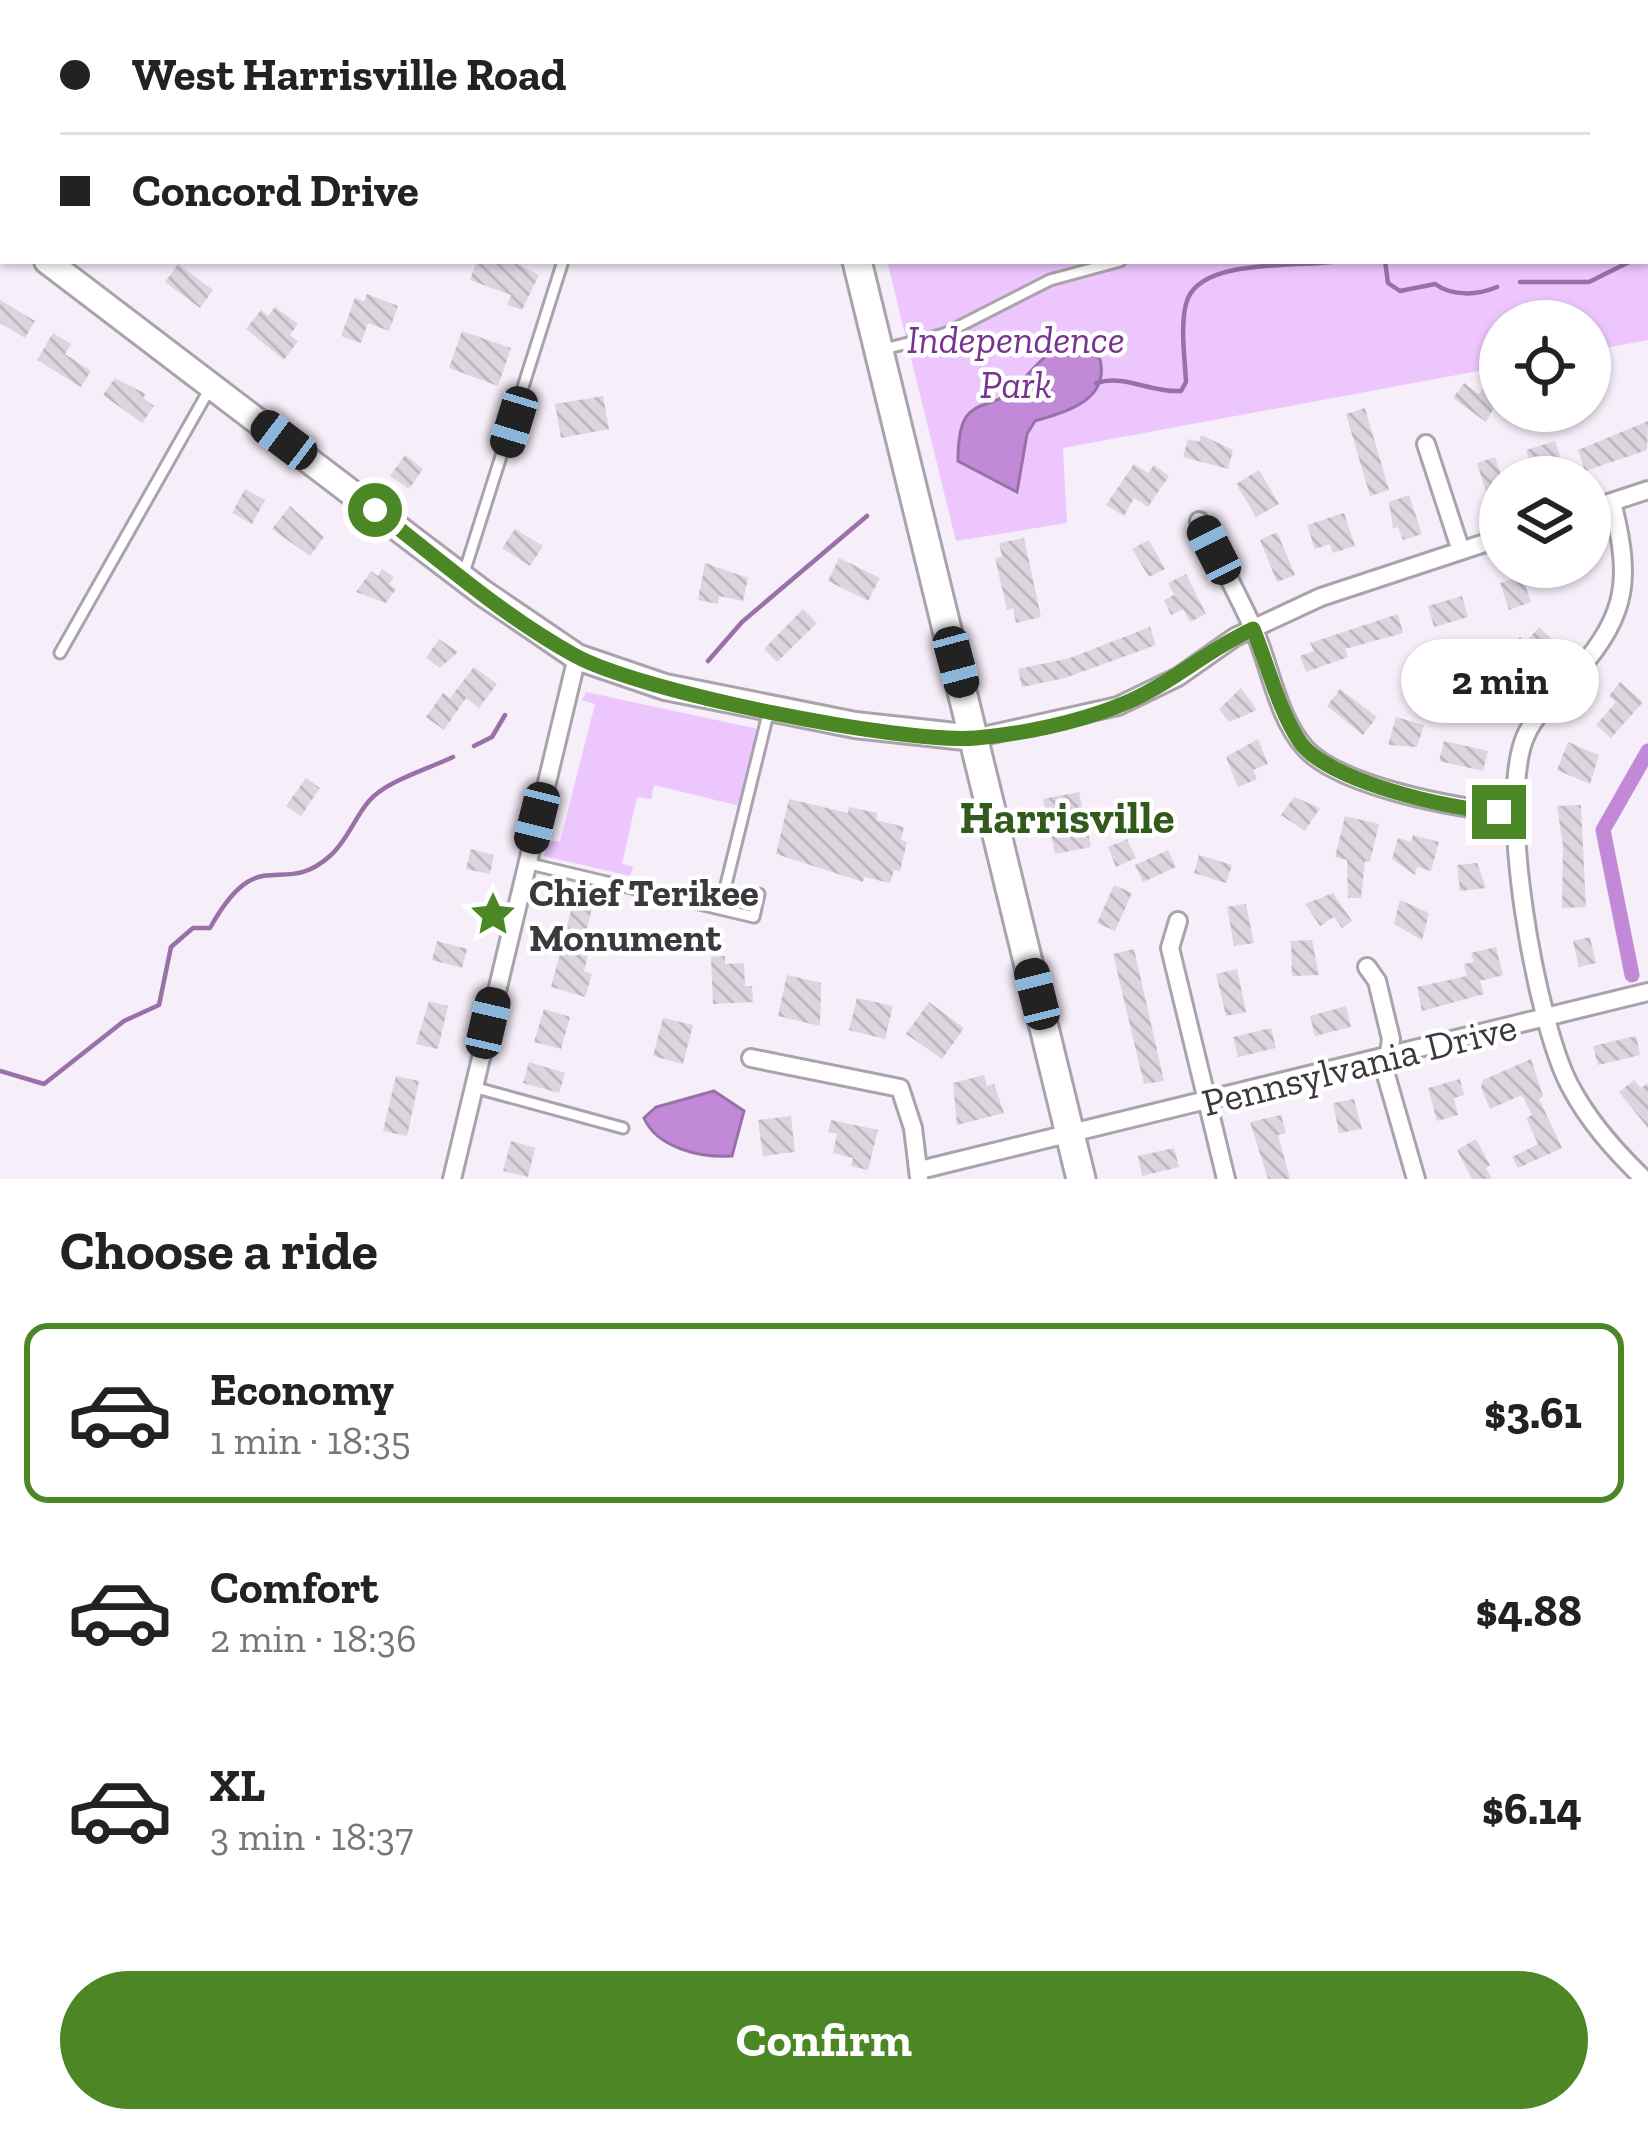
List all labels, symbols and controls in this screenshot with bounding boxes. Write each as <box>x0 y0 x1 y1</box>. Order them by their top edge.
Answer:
text: West Harrisville Road <box>132 48 566 102</box>
text: Concord Drive <box>132 164 419 218</box>
map controls <box>1479 300 1611 588</box>
button: locate <box>1479 300 1611 432</box>
park label: Independence Park <box>907 316 1125 408</box>
car <box>486 382 542 462</box>
car <box>244 404 324 476</box>
button: layers <box>1479 456 1611 588</box>
route start <box>348 483 402 537</box>
car <box>1182 510 1246 590</box>
car <box>929 623 983 701</box>
callout: 2 min <box>1400 638 1598 722</box>
text: 2 min <box>1451 657 1549 704</box>
car <box>511 779 563 857</box>
route end <box>1472 785 1526 839</box>
district label: Harrisville <box>959 791 1175 845</box>
place label: Chief Terikee Monument <box>529 869 759 961</box>
place icon: Chief Terikee Monument <box>468 889 518 939</box>
car <box>1011 955 1063 1033</box>
car <box>462 984 514 1062</box>
street label: Pennsylvania Drive <box>1197 1003 1521 1126</box>
text: Choose a ride <box>60 1218 378 1283</box>
icon: car <box>66 1359 174 1467</box>
text: Economy <box>210 1363 394 1417</box>
text: $3.61 <box>1484 1386 1582 1440</box>
text: 1 min · 18:35 <box>210 1417 411 1464</box>
icon: car <box>66 1557 174 1665</box>
text: Comfort <box>210 1561 378 1615</box>
text: $4.88 <box>1475 1584 1582 1638</box>
text: 2 min · 18:36 <box>210 1615 417 1662</box>
icon: car <box>66 1755 174 1863</box>
text: XL <box>210 1759 265 1813</box>
text: $6.14 <box>1482 1782 1582 1836</box>
text: 3 min · 18:37 <box>210 1813 413 1860</box>
button: Confirm <box>60 1971 1588 2109</box>

